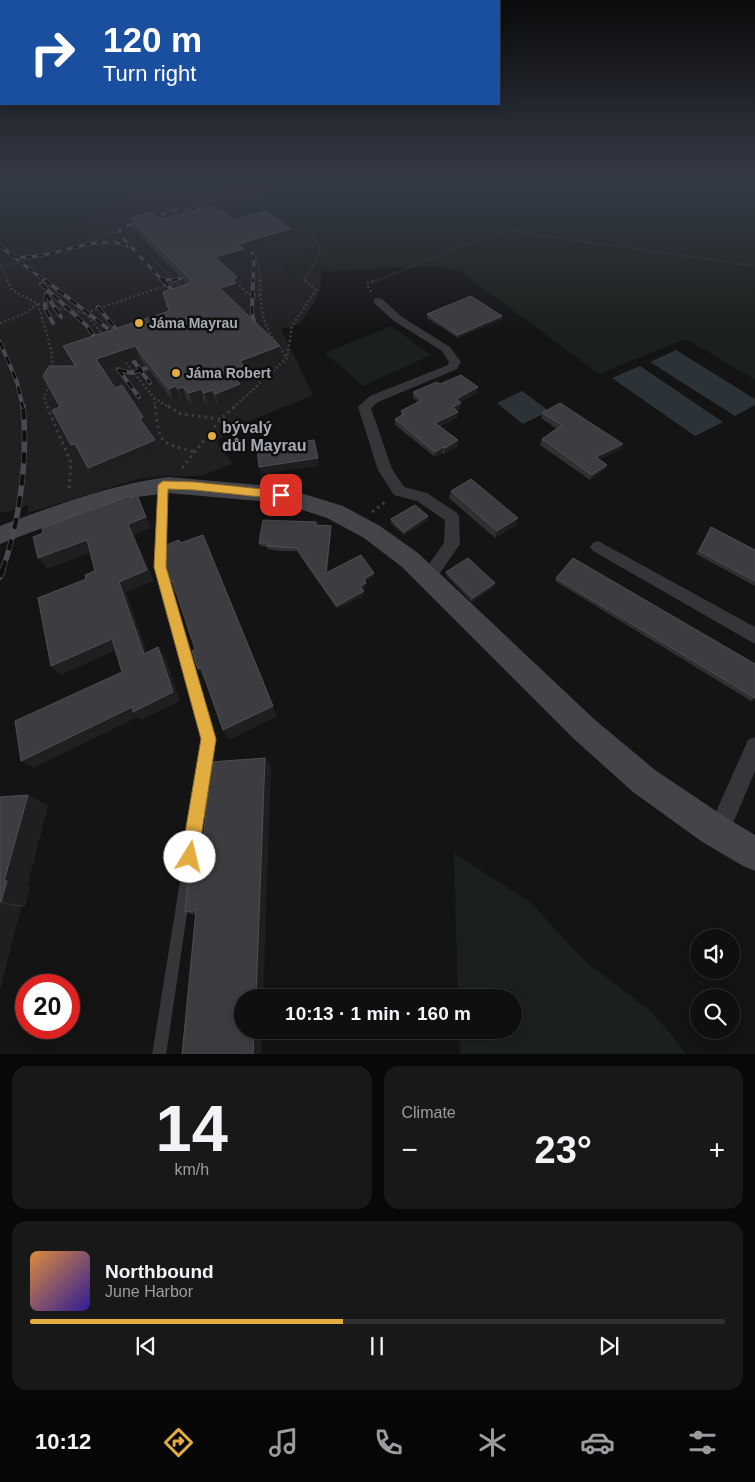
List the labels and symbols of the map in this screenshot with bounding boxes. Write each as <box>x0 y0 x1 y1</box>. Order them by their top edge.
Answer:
place label: Jáma Mayrau <box>149 315 238 331</box>
marker: Jáma Mayrau <box>133 317 145 329</box>
place label: Jáma Robert <box>186 365 271 381</box>
marker: Jáma Robert <box>170 367 182 379</box>
place label: bývalý důl Mayrau <box>222 419 306 454</box>
marker: bývalý důl Mayrau <box>206 430 218 442</box>
pin <box>260 474 302 516</box>
position arrow <box>163 830 215 882</box>
speed limit sign: 20 <box>15 974 80 1039</box>

